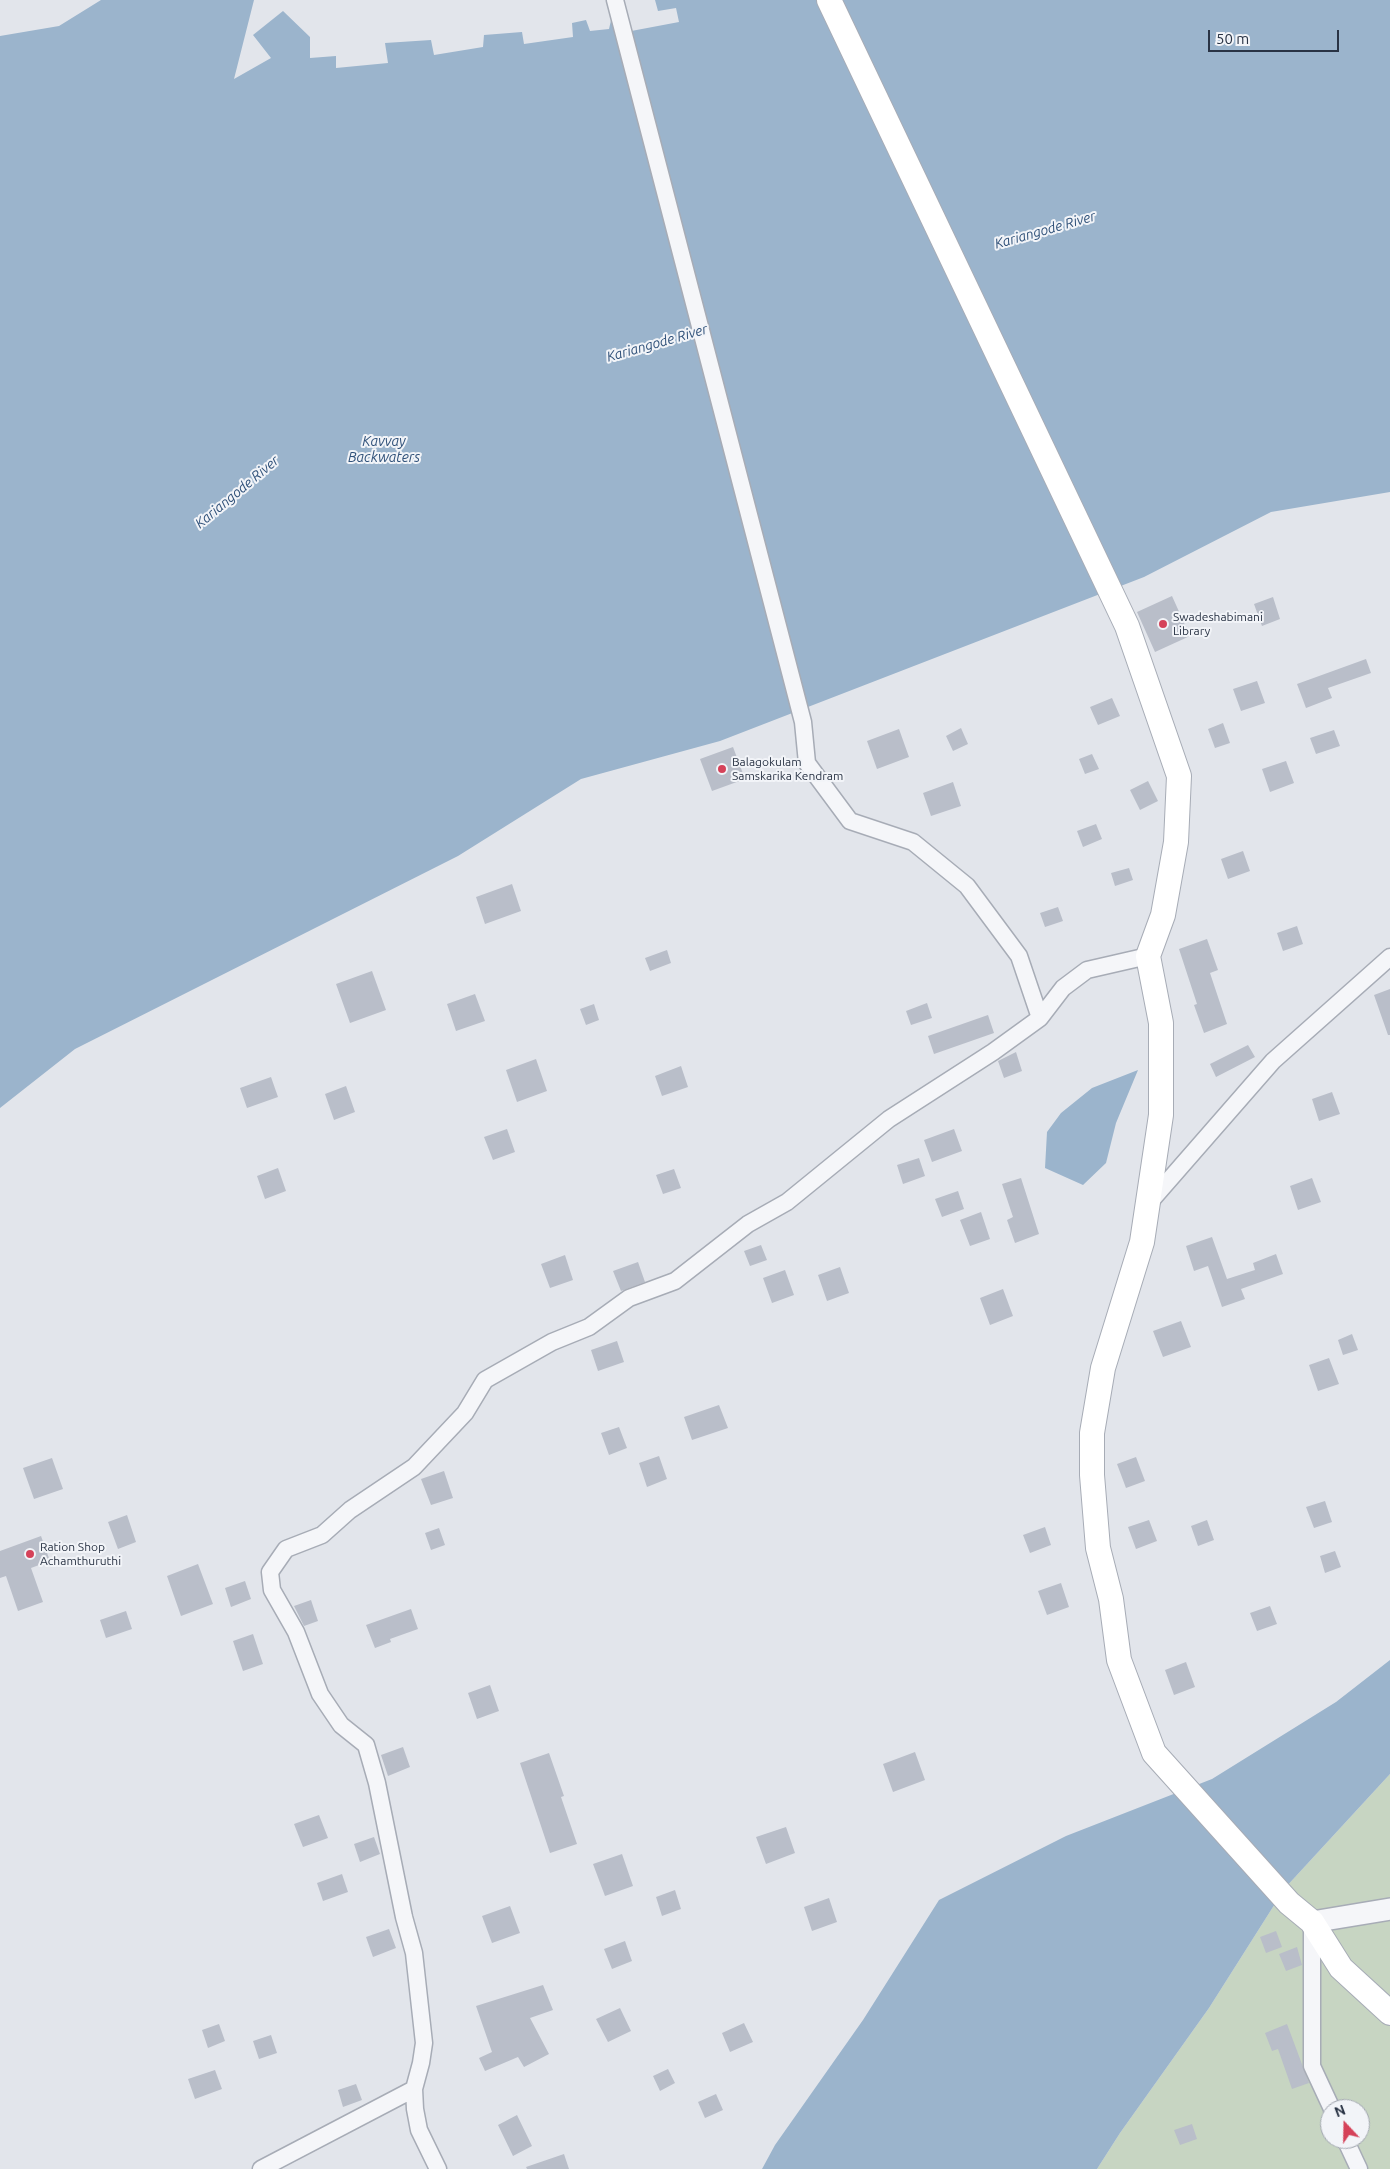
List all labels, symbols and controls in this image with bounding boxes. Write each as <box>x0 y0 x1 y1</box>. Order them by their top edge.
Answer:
scale bar <box>1210 20 1341 52</box>
text: 50 m <box>1216 30 1249 47</box>
water label: Kariangode River <box>993 208 1097 252</box>
water label: Kariangode River <box>605 321 709 365</box>
water label: Kavvay Backwaters <box>348 433 420 466</box>
water label: Kariangode River <box>192 452 282 532</box>
place label: Swadeshabimani Library <box>1173 610 1263 638</box>
marker: Swadeshabimani Library <box>1157 618 1169 630</box>
place label: Balagokulam Samskarika Kendram <box>732 755 843 783</box>
marker: Balagokulam Samskarika Kendram <box>716 763 728 775</box>
place label: Ration Shop Achamthuruthi <box>40 1540 121 1568</box>
marker: Ration Shop Achamthuruthi <box>24 1548 36 1560</box>
north arrow <box>1320 2099 1370 2149</box>
text: N <box>1332 2102 1348 2120</box>

